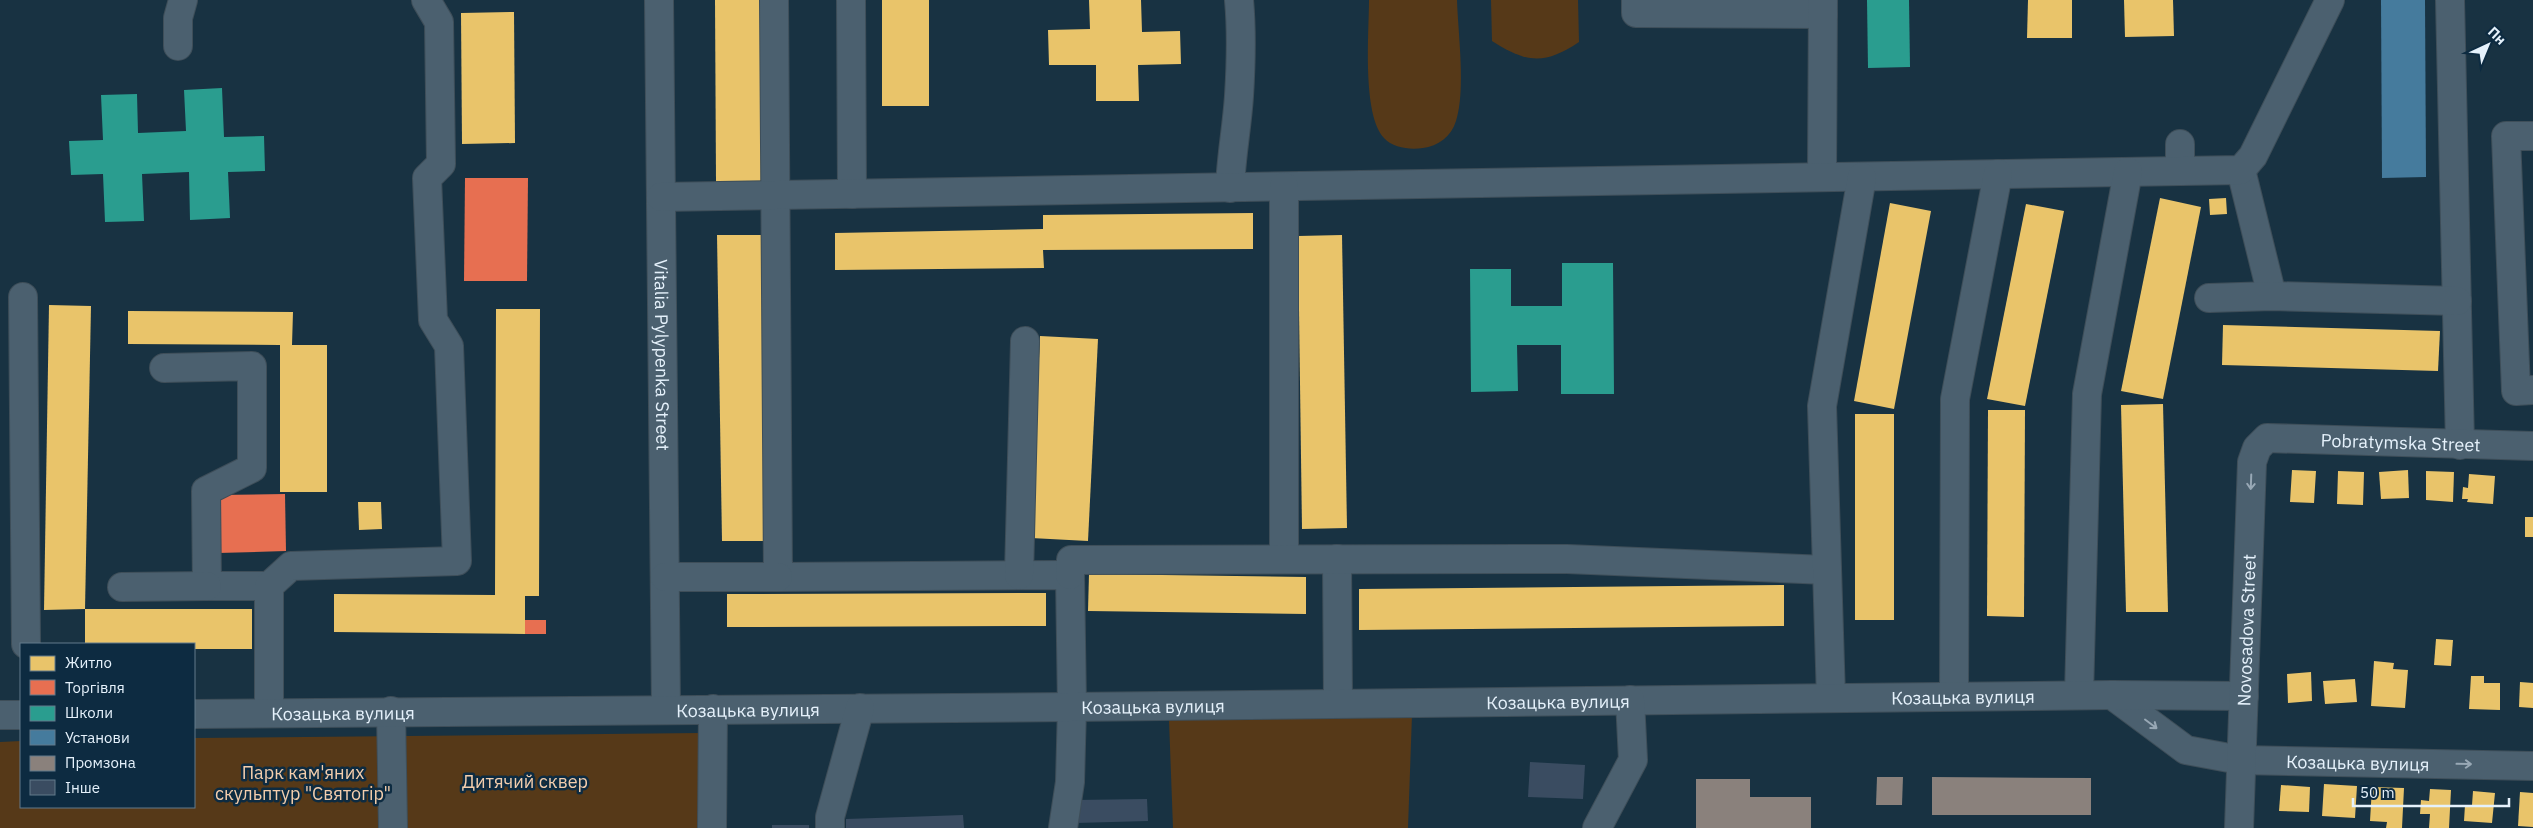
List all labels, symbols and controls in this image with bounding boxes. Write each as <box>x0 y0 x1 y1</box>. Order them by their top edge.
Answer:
north arrow <box>2463 20 2513 70</box>
text: Пн <box>2484 23 2510 49</box>
street label: Vitalia Pylypenka Street <box>650 259 675 451</box>
street label: Pobratymska Street <box>2320 428 2481 456</box>
one-way arrow <box>2246 473 2256 489</box>
street label: Novosadova Street <box>2232 554 2260 707</box>
legend <box>20 643 195 808</box>
text: Житло <box>65 653 112 672</box>
text: Торгівля <box>65 678 125 697</box>
street label: Козацька вулиця <box>1891 684 2035 709</box>
street label: Козацька вулиця <box>1486 689 1630 714</box>
street label: Козацька вулиця <box>1081 694 1225 718</box>
street label: Козацька вулиця <box>676 698 820 722</box>
street label: Козацька вулиця <box>271 701 415 725</box>
text: Школи <box>65 703 113 722</box>
one-way arrow <box>2144 719 2158 729</box>
text: Установи <box>65 728 130 747</box>
street label: Козацька вулиця <box>2286 749 2430 775</box>
text: Промзона <box>65 753 136 772</box>
one-way arrow <box>2456 759 2472 769</box>
park label: Парк кам'яних скульптур "Святогір" <box>215 761 391 805</box>
park label: Дитячий сквер <box>462 770 588 793</box>
scale bar <box>2353 776 2509 808</box>
text: Інше <box>65 778 100 797</box>
text: 50 m <box>2360 783 2395 802</box>

